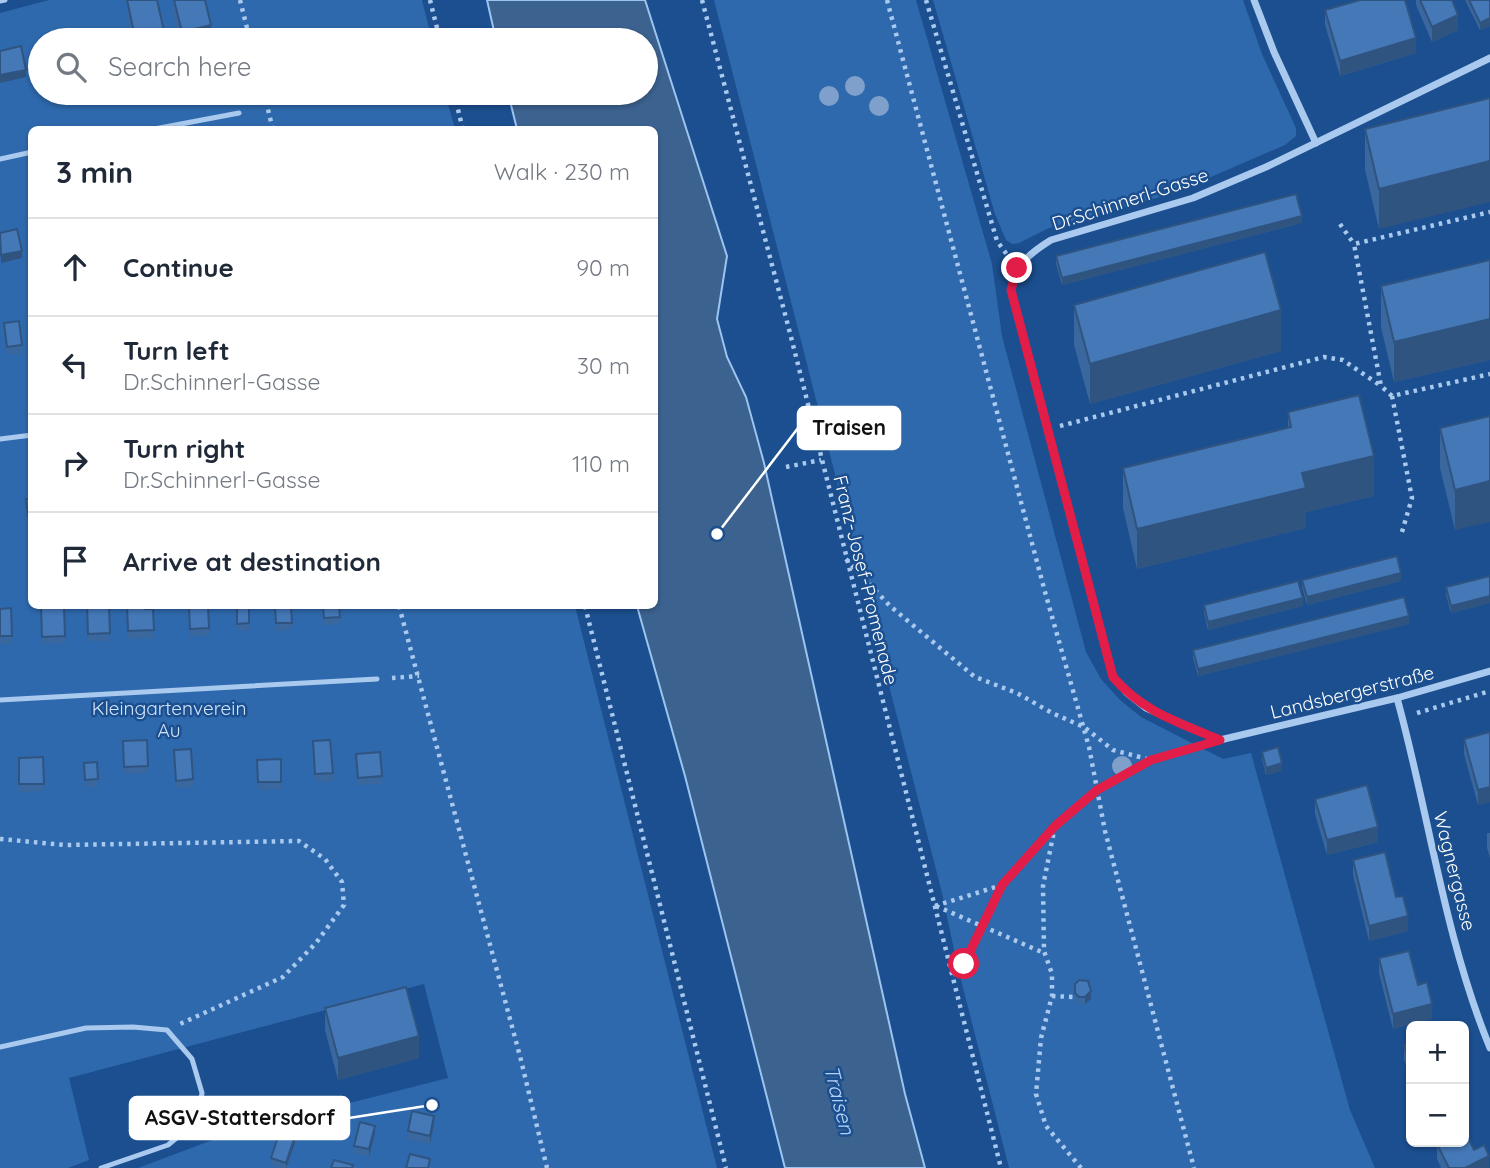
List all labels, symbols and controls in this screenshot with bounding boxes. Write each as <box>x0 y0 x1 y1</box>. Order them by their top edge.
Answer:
search box <box>28 28 658 105</box>
icon: search <box>52 48 90 86</box>
text: Search here <box>108 50 252 83</box>
text: 3 min <box>56 153 133 191</box>
text: Walk · 230 m <box>494 157 630 186</box>
street label: Dr.Schinnerl-Gasse <box>1049 162 1211 236</box>
icon: ahead <box>56 248 94 286</box>
text: Continue <box>123 251 234 284</box>
route end <box>1001 252 1032 283</box>
text: 90 m <box>576 253 630 282</box>
text: Turn left <box>123 334 230 367</box>
icon: left <box>56 346 94 384</box>
text: 30 m <box>577 351 630 380</box>
text: Dr.Schinnerl-Gasse <box>123 367 320 396</box>
callout: Traisen <box>798 407 900 449</box>
text: Traisen <box>812 414 886 440</box>
text: Turn right <box>123 432 245 465</box>
icon: right <box>56 444 94 482</box>
text: 110 m <box>572 449 630 478</box>
text: Dr.Schinnerl-Gasse <box>123 465 320 494</box>
street label: Franz-Josef-Promenade <box>828 473 904 687</box>
icon: arrive <box>56 542 94 580</box>
text: Arrive at destination <box>123 545 381 578</box>
street label: Landsbergerstraße <box>1268 660 1436 724</box>
park label: Kleingartenverein Au <box>92 696 246 742</box>
street label: Wagnergasse <box>1429 809 1481 933</box>
route start <box>948 948 979 979</box>
map controls <box>1406 1021 1469 1147</box>
button: + <box>1406 1021 1469 1084</box>
water label: Traisen <box>819 1062 861 1138</box>
button: − <box>1406 1084 1469 1147</box>
callout: ASGV-Stattersdorf <box>130 1097 349 1139</box>
text: ASGV-Stattersdorf <box>145 1104 336 1130</box>

